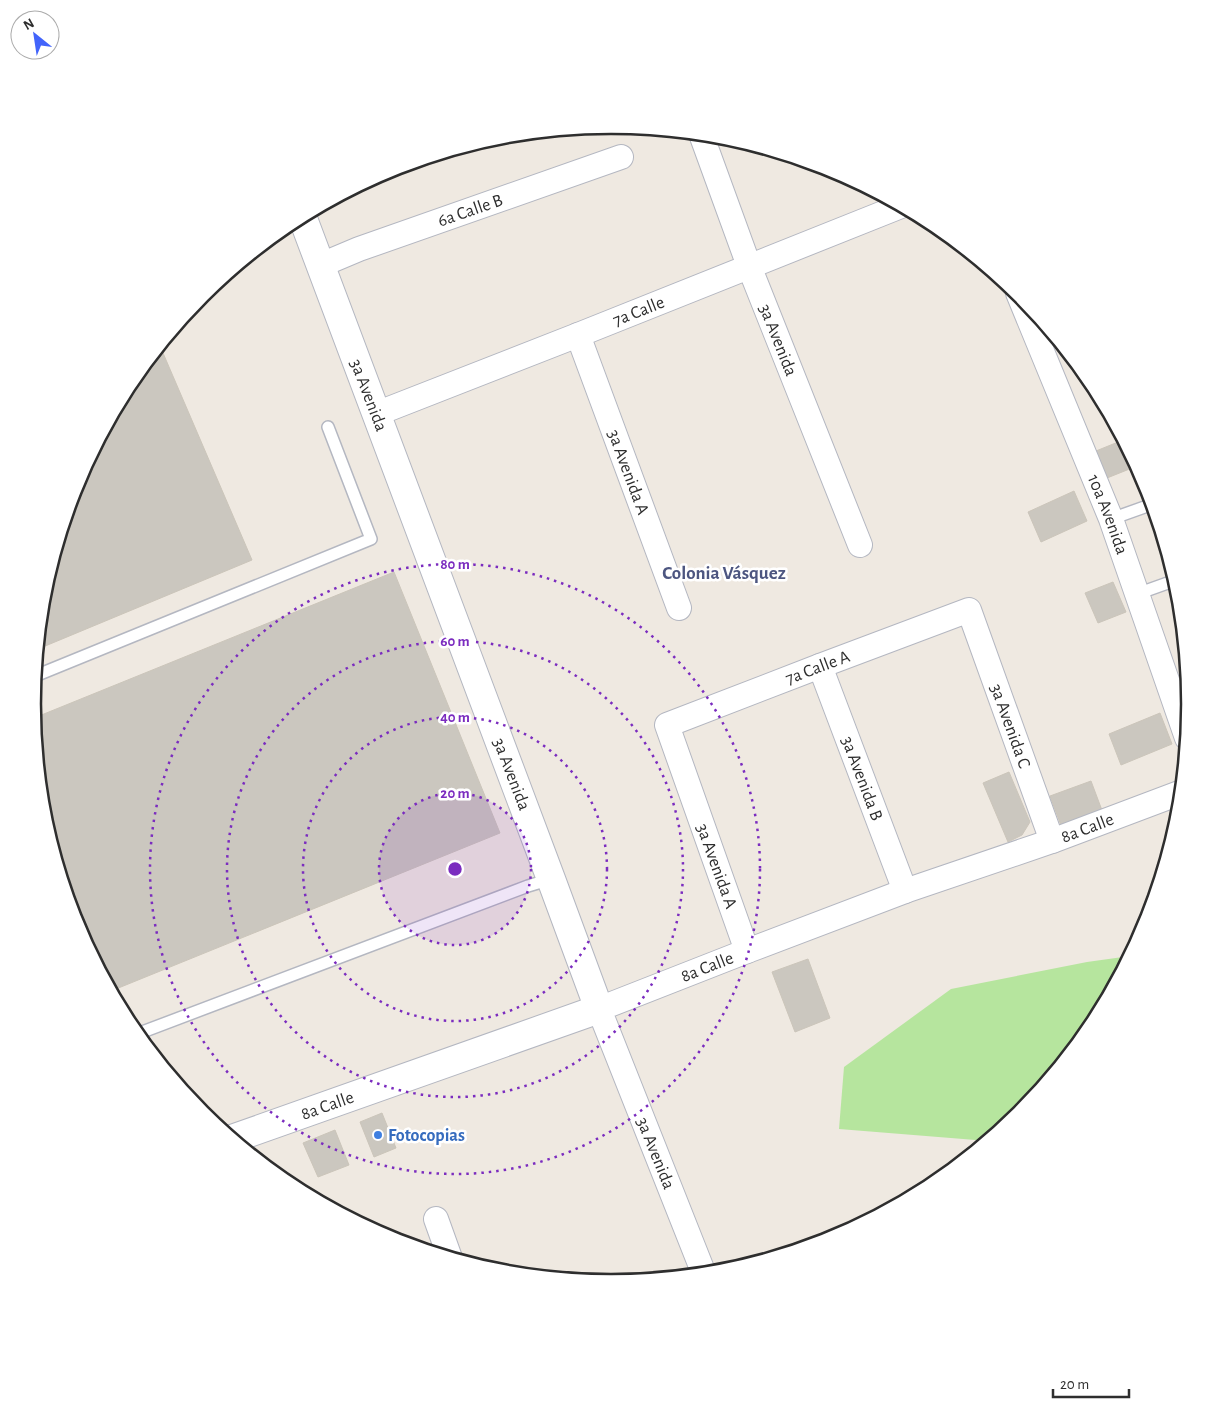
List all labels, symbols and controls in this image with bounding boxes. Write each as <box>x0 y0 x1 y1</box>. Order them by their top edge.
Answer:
north arrow <box>10 10 60 60</box>
text: N <box>21 16 37 33</box>
street label: 6a Calle B <box>436 191 505 231</box>
street label: 7a Calle <box>611 293 667 330</box>
street label: 3a Avenida <box>755 302 800 379</box>
street label: 3a Avenida <box>346 357 390 434</box>
street label: 3a Avenida A <box>604 427 652 518</box>
street label: 10a Avenida <box>1084 472 1131 557</box>
text: 80 m <box>440 557 470 572</box>
district label: Colonia Vásquez <box>662 564 786 583</box>
text: 60 m <box>440 634 470 649</box>
street label: 7a Calle A <box>783 647 853 688</box>
street label: 3a Avenida C <box>986 682 1033 771</box>
text: 40 m <box>440 710 470 725</box>
street label: 3a Avenida B <box>837 734 886 823</box>
street label: 3a Avenida <box>489 736 533 813</box>
text: 20 m <box>440 786 470 801</box>
street label: 8a Calle <box>1059 811 1116 847</box>
street label: 3a Avenida A <box>692 821 740 912</box>
centre of rings <box>446 860 464 878</box>
street label: 8a Calle <box>679 949 736 986</box>
street label: 8a Calle <box>299 1089 356 1124</box>
street label: 3a Avenida <box>633 1115 678 1192</box>
place label: Fotocopias <box>388 1127 465 1145</box>
marker: Fotocopias <box>372 1129 384 1141</box>
scale bar <box>1053 1366 1129 1398</box>
text: 20 m <box>1060 1377 1089 1392</box>

